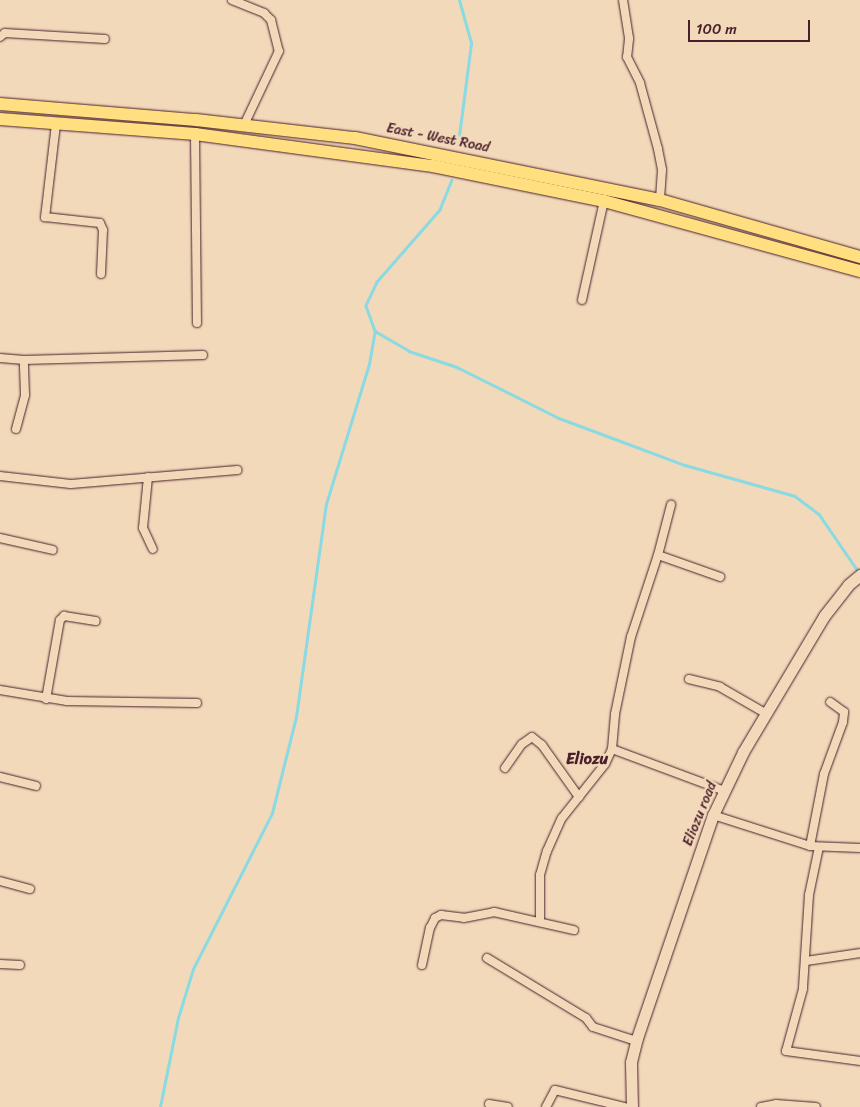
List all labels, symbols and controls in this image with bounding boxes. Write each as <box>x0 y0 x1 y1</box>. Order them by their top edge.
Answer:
scale bar <box>690 10 812 42</box>
text: 100 m <box>696 16 737 42</box>
street label: East - West Road <box>385 120 491 156</box>
district label: Eliozu <box>566 749 608 769</box>
street label: Eliozu road <box>680 779 720 849</box>

